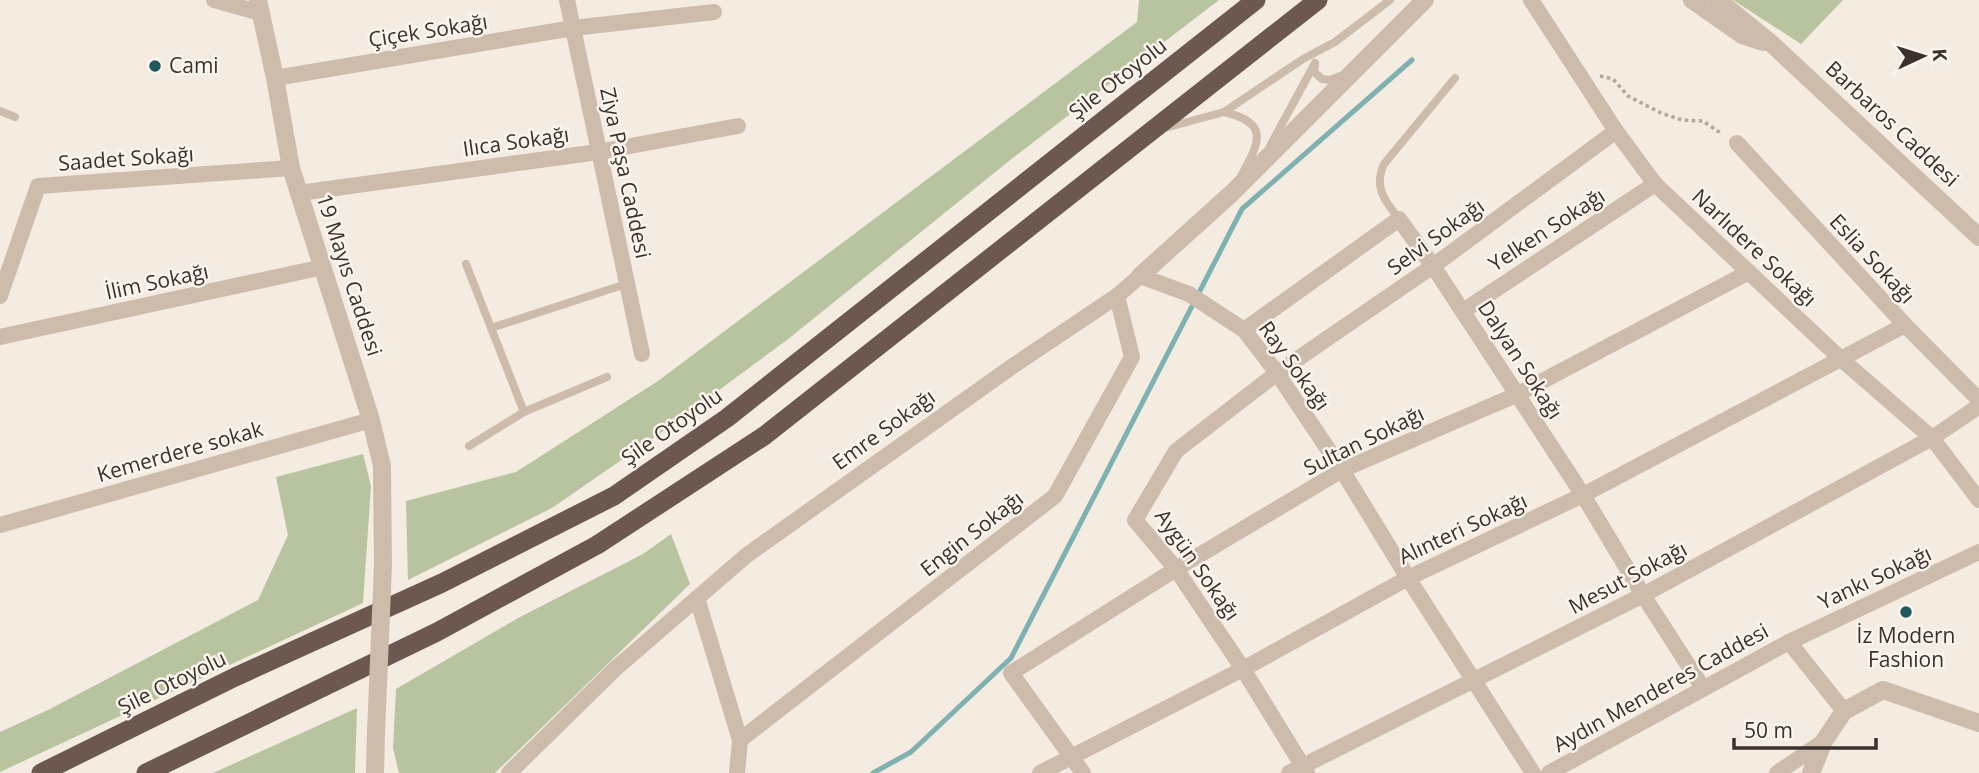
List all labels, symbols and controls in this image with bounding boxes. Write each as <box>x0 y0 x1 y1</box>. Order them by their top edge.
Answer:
street label: Çiçek Sokağı <box>366 7 490 53</box>
north arrow <box>1888 21 1958 91</box>
street label: Şile Otoyolu <box>1063 31 1172 125</box>
text: K <box>1927 48 1953 62</box>
place label: Cami <box>169 51 219 79</box>
street label: Barbaros Caddesi <box>1820 54 1965 192</box>
marker: Cami <box>147 58 163 74</box>
street label: Ziya Paşa Caddesi <box>594 85 658 261</box>
street label: Ilıca Sokağı <box>461 120 571 162</box>
street label: Saadet Sokağı <box>57 139 195 177</box>
street label: Yelken Sokağı <box>1483 181 1610 277</box>
street label: Narlıdere Sokağı <box>1686 182 1823 312</box>
street label: 19 Mayıs Caddesi <box>311 190 389 359</box>
street label: Selvi Sokağı <box>1381 192 1490 281</box>
street label: Eslia Sokağı <box>1824 207 1921 309</box>
street label: İlim Sokağı <box>103 256 211 306</box>
street label: Dalyan Sokağı <box>1472 295 1570 424</box>
street label: Ray Sokağı <box>1253 315 1337 416</box>
street label: Şile Otoyolu <box>615 381 727 471</box>
street label: Emre Sokağı <box>826 382 940 476</box>
street label: Sultan Sokağı <box>1299 399 1428 481</box>
street label: Kemerdere sokak <box>94 414 266 488</box>
street label: Engin Sokağı <box>914 484 1029 582</box>
street label: Alınteri Sokağı <box>1394 486 1531 570</box>
street label: Aygün Sokağı <box>1149 503 1247 626</box>
street label: Mesut Sokağı <box>1564 534 1692 620</box>
street label: Yankı Sokağı <box>1814 539 1936 615</box>
marker: İz Modern Fashion <box>1898 604 1914 620</box>
street label: Aydın Menderes Caddesi <box>1548 616 1773 758</box>
place label: İz Modern Fashion <box>1857 621 1955 673</box>
street label: Şile Otoyolu <box>113 644 230 720</box>
scale bar <box>1734 706 1876 750</box>
text: 50 m <box>1744 716 1793 744</box>

